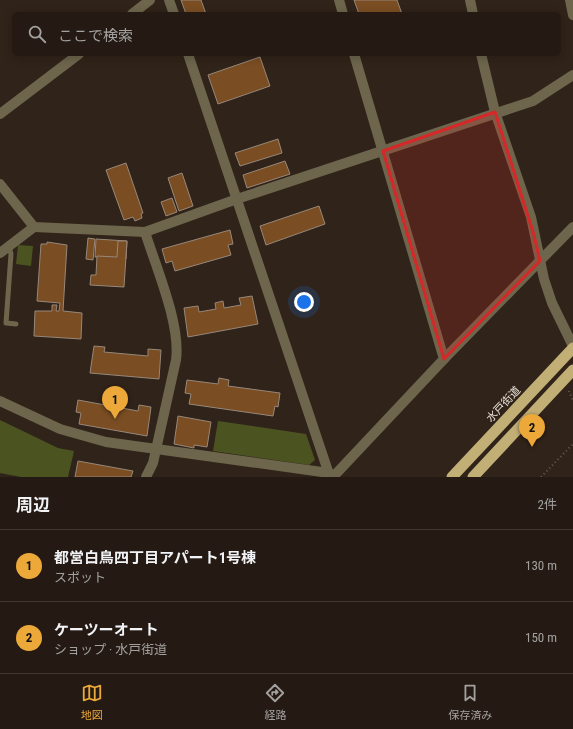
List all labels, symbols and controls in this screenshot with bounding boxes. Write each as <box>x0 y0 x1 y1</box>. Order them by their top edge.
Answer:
search box <box>12 12 561 56</box>
icon: search <box>26 23 48 45</box>
text: ここで検索 <box>58 27 133 45</box>
your location <box>294 292 314 312</box>
street label: 水戸街道 <box>484 384 523 425</box>
pin: 1 <box>102 386 128 419</box>
pin: 2 <box>519 414 545 447</box>
text: 周辺 <box>16 495 50 515</box>
text: 2件 <box>538 497 557 512</box>
text: 都営白鳥四丁目アパート1号棟 <box>54 549 256 567</box>
text: 1 <box>26 558 32 573</box>
text: 130 m <box>525 558 557 573</box>
text: スポット <box>54 570 106 585</box>
text: ケーツーオート <box>54 621 159 639</box>
text: 2 <box>26 630 32 645</box>
text: 150 m <box>525 630 557 645</box>
text: ショップ · 水戸街道 <box>54 642 167 657</box>
tab: 地図 <box>81 682 103 722</box>
tab: 経路 <box>264 682 286 722</box>
tab: 保存済み <box>448 682 492 722</box>

